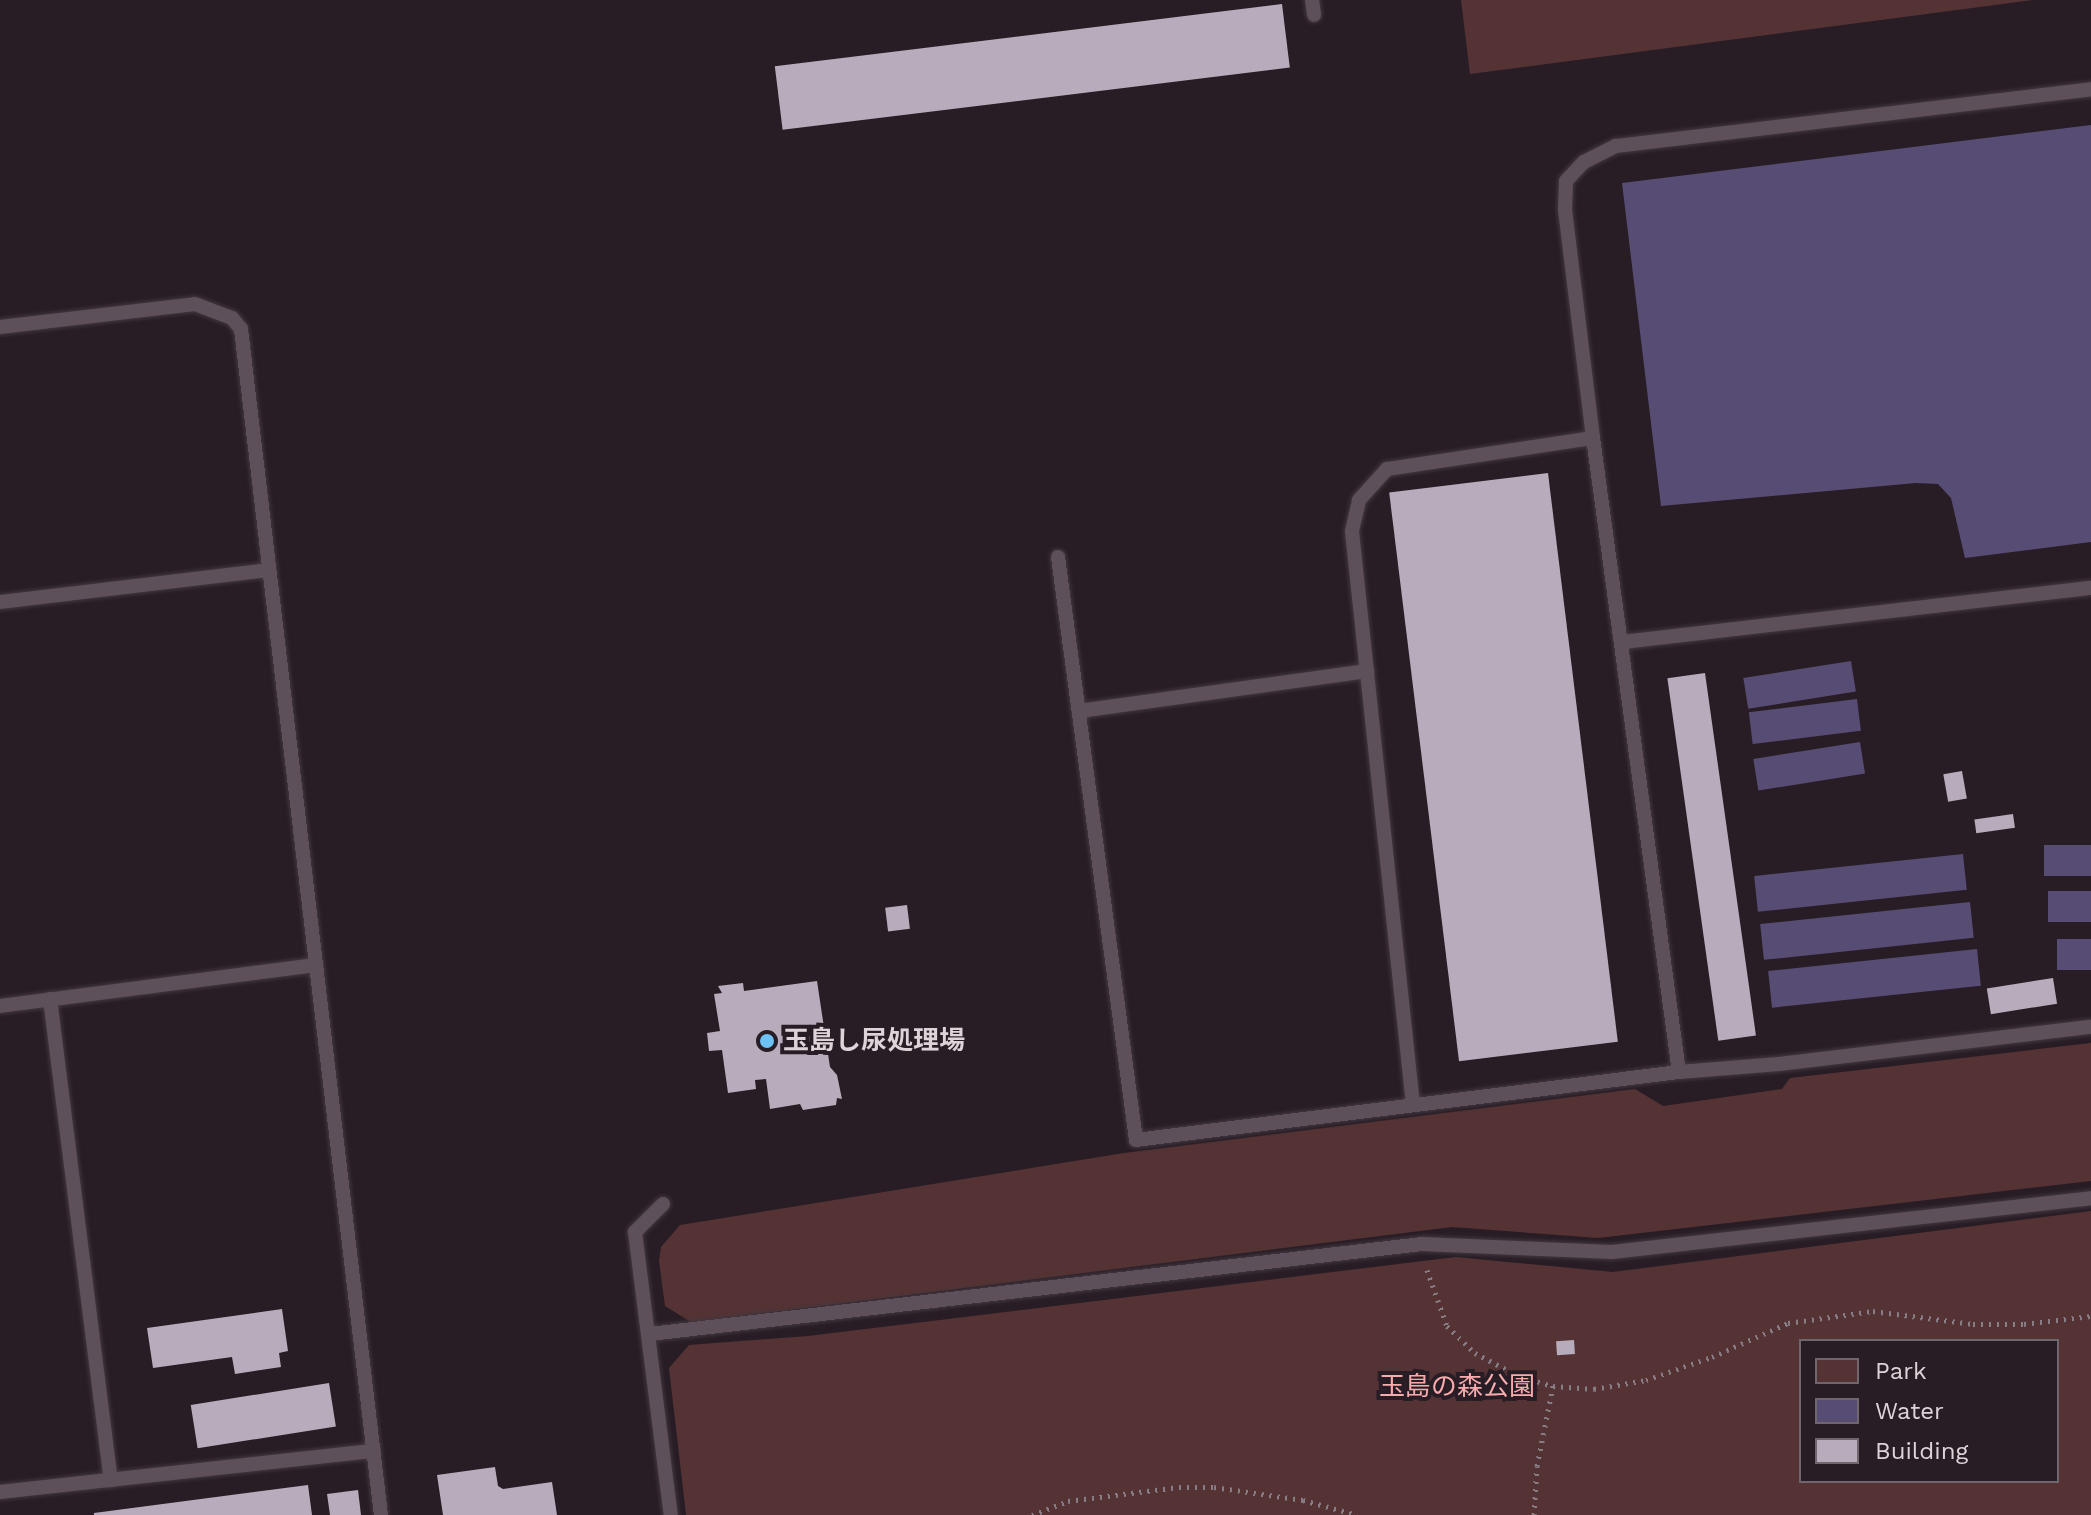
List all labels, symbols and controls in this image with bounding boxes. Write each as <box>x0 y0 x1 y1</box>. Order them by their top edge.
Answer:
place label: 玉島し尿処理場 <box>783 1025 965 1057</box>
marker: 玉島し尿処理場 <box>758 1032 776 1050</box>
legend <box>1799 1339 2059 1483</box>
text: Park <box>1875 1357 1927 1385</box>
park label: 玉島の森公園 <box>1379 1371 1535 1403</box>
text: Water <box>1875 1397 1944 1425</box>
text: Building <box>1875 1437 1968 1465</box>

